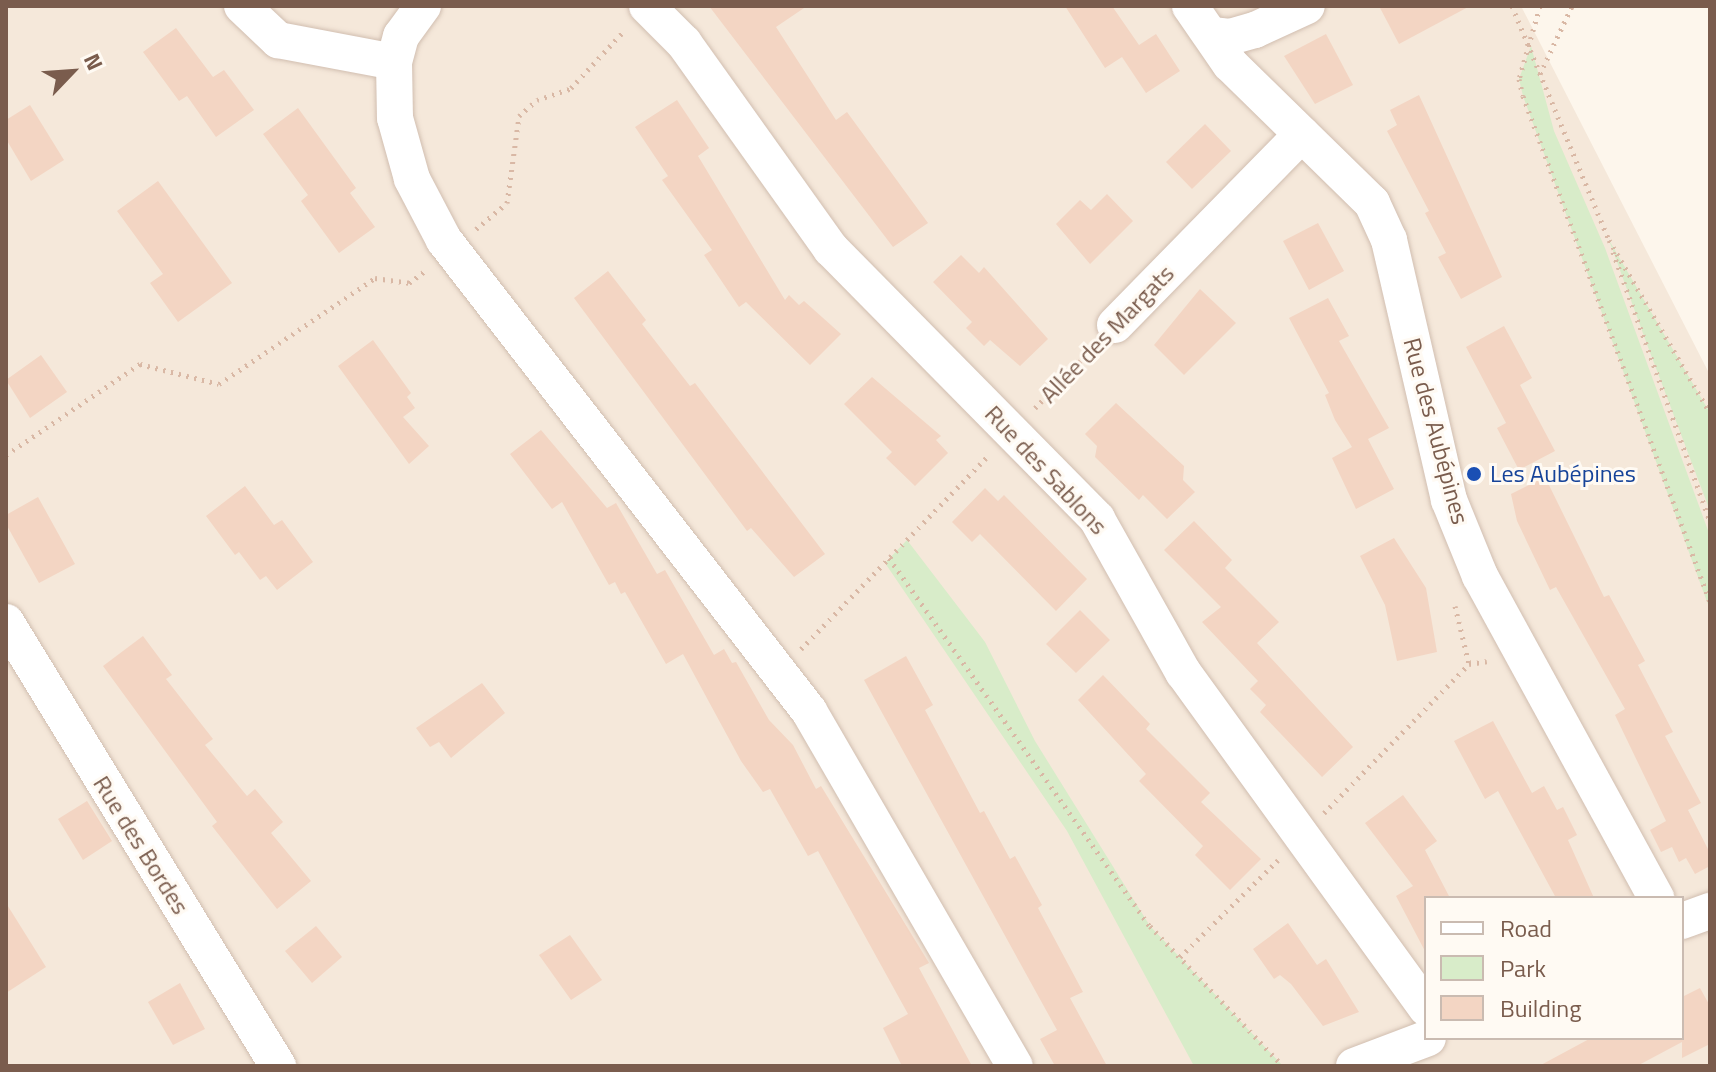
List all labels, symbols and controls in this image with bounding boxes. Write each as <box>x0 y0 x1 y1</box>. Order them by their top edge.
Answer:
north arrow <box>32 32 112 112</box>
text: N <box>75 48 112 76</box>
street label: Allée des Margats <box>1034 259 1180 409</box>
street label: Rue des Aubépines <box>1397 335 1475 527</box>
street label: Rue des Sablons <box>979 399 1113 541</box>
place label: Les Aubépines <box>1490 460 1636 488</box>
marker: Les Aubépines <box>1465 465 1483 483</box>
street label: Rue des Bordes <box>87 771 195 919</box>
legend <box>1424 896 1684 1040</box>
text: Road <box>1500 910 1552 946</box>
text: Park <box>1500 950 1546 986</box>
text: Building <box>1500 990 1582 1026</box>

